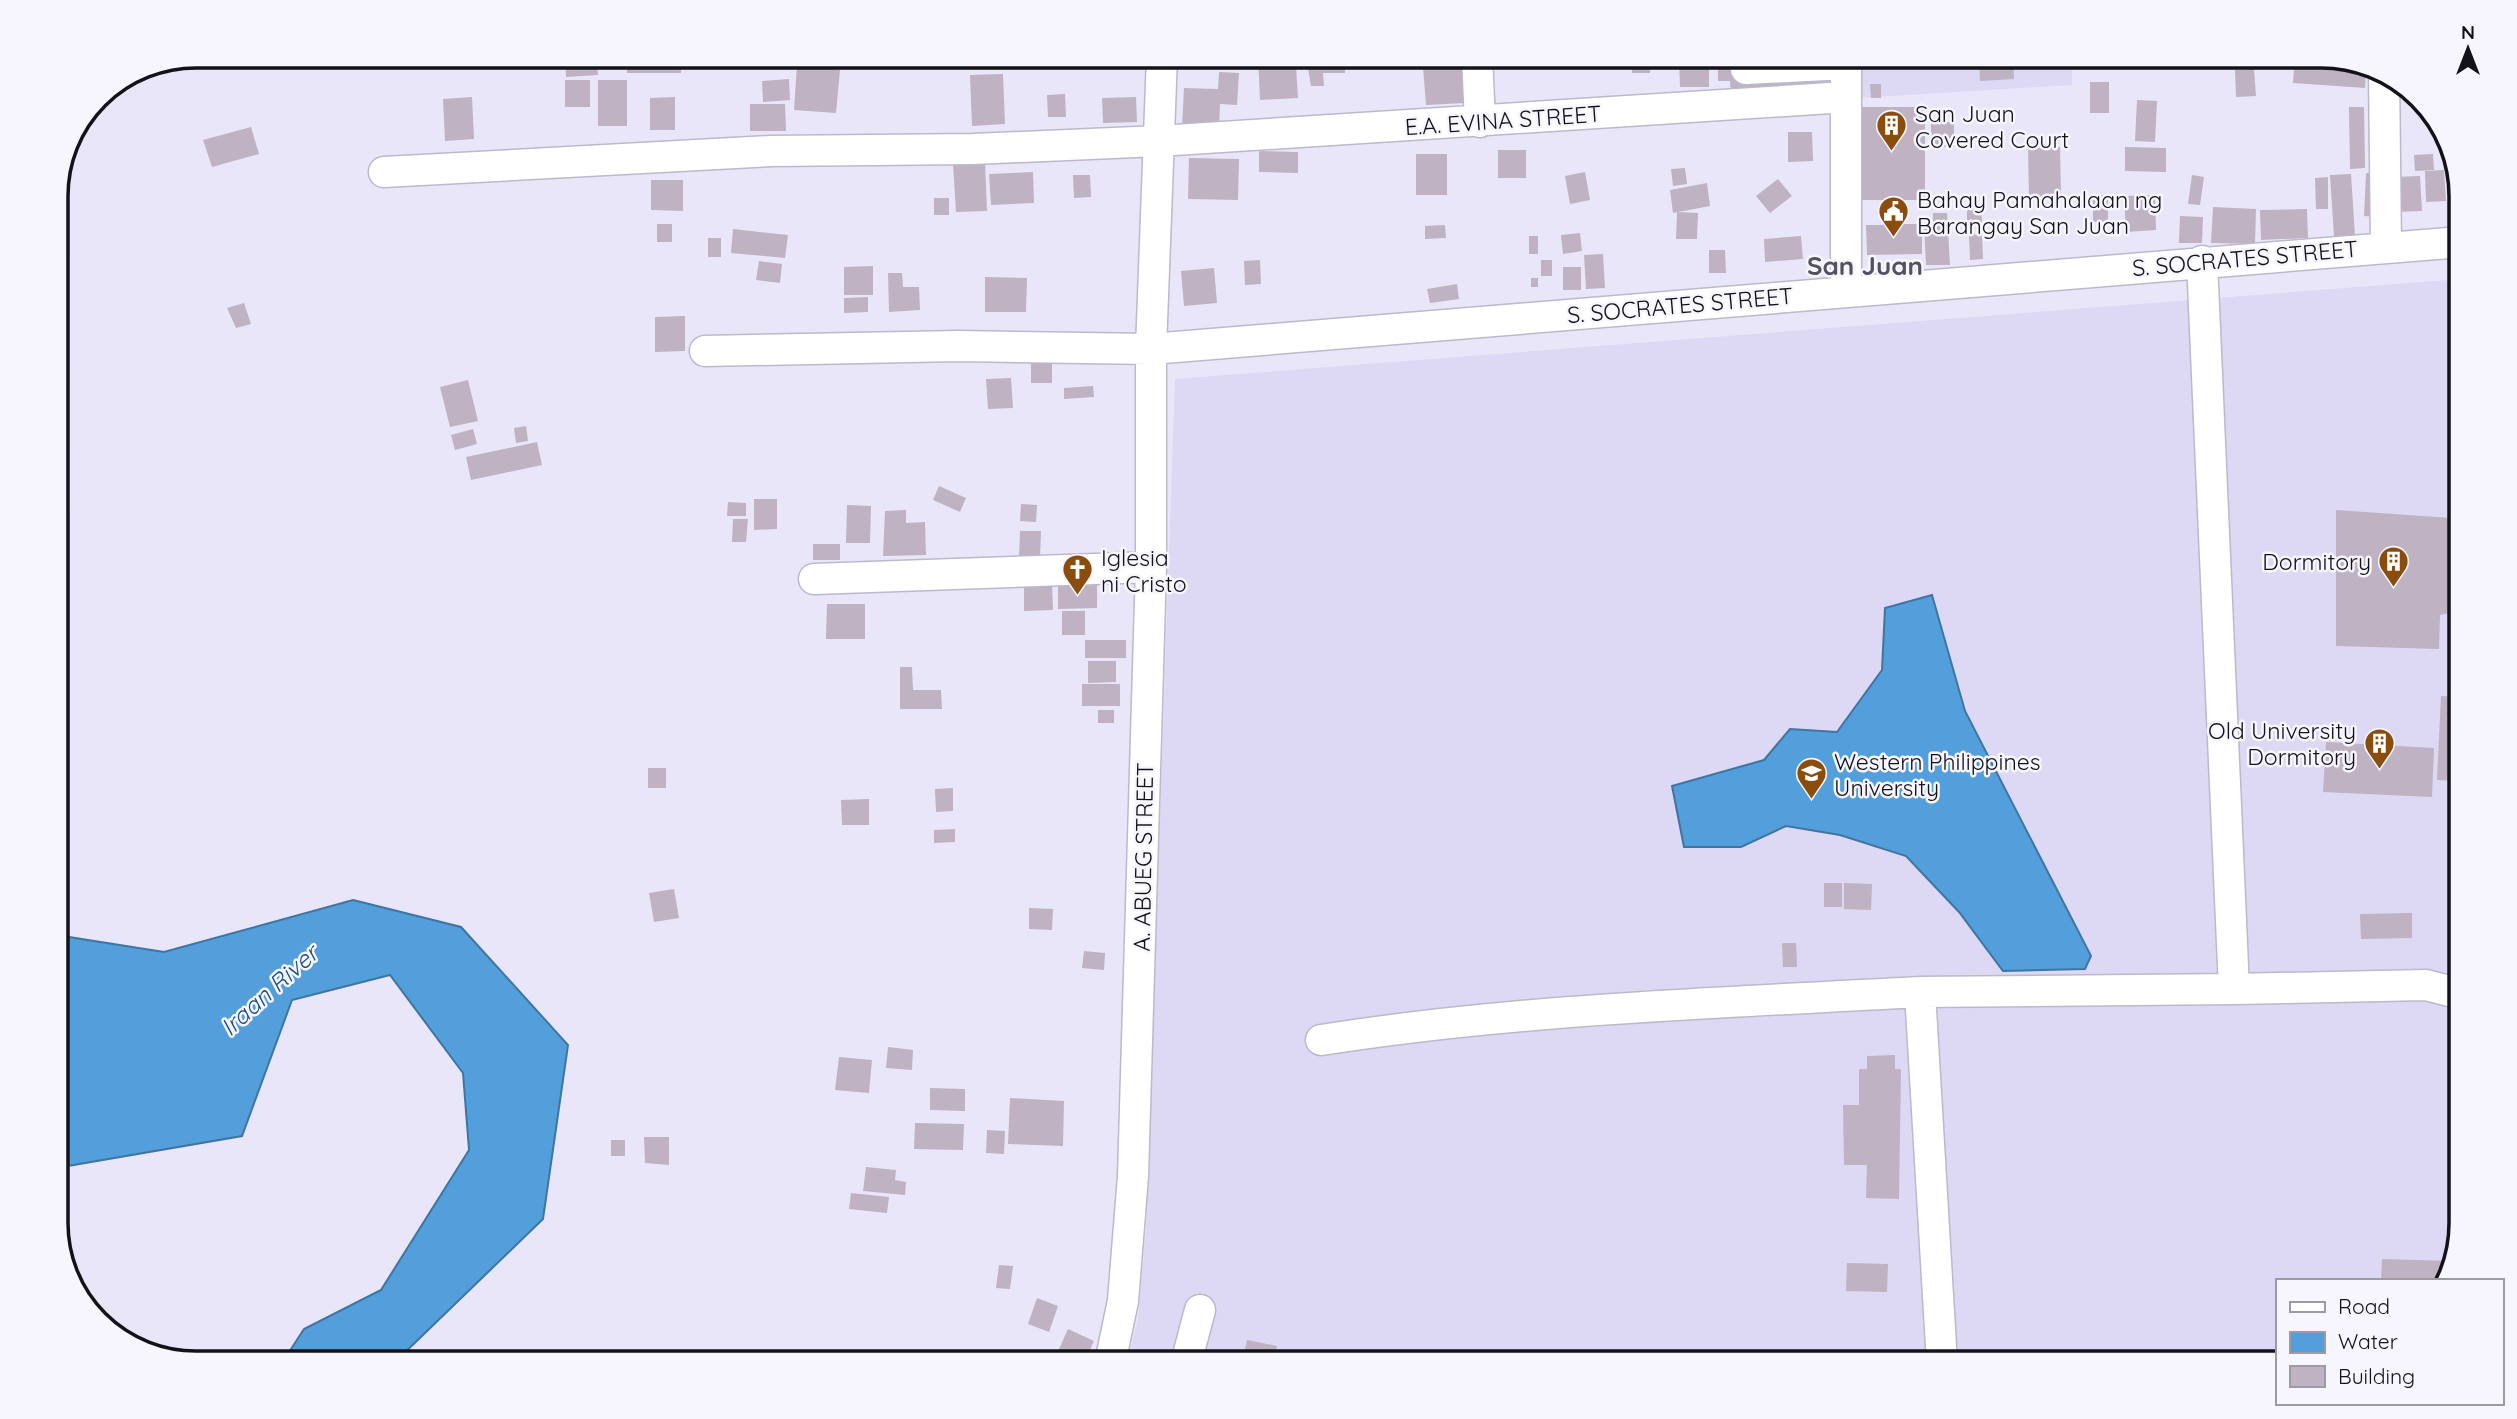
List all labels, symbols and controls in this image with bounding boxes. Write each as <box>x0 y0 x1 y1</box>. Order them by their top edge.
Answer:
north arrow <box>2433 14 2503 84</box>
text: N <box>2461 20 2475 44</box>
street label: E.A. EVINA STREET <box>1404 99 1602 141</box>
place label: San Juan Covered Court <box>1915 99 2069 154</box>
building icon: San Juan Covered Court <box>1875 109 1909 153</box>
place label: Bahay Pamahalaan ng Barangay San Juan <box>1917 185 2162 240</box>
public building icon: Bahay Pamahalaan ng Barangay San Juan <box>1877 195 1911 239</box>
street label: S. SOCRATES STREET <box>2131 234 2359 282</box>
district label: San Juan <box>1807 249 1923 282</box>
street label: S. SOCRATES STREET <box>1566 281 1794 329</box>
place label: Iglesia ni Cristo <box>1101 543 1187 598</box>
building icon: Dormitory <box>2377 544 2411 588</box>
place label: Dormitory <box>2262 547 2371 576</box>
church icon: Iglesia ni Cristo <box>1061 553 1095 597</box>
place label: Old University Dormitory <box>2208 716 2356 771</box>
building icon: Old University Dormitory <box>2362 726 2396 770</box>
place label: Western Philippines University <box>1834 747 2041 802</box>
school or university icon: Western Philippines University <box>1794 757 1828 801</box>
street label: A. ABUEG STREET <box>1127 762 1159 952</box>
water label: Iraan River <box>214 936 326 1042</box>
legend <box>2276 1279 2503 1405</box>
text: Road <box>2338 1293 2390 1319</box>
text: Water <box>2338 1328 2398 1354</box>
text: Building <box>2338 1363 2415 1389</box>

